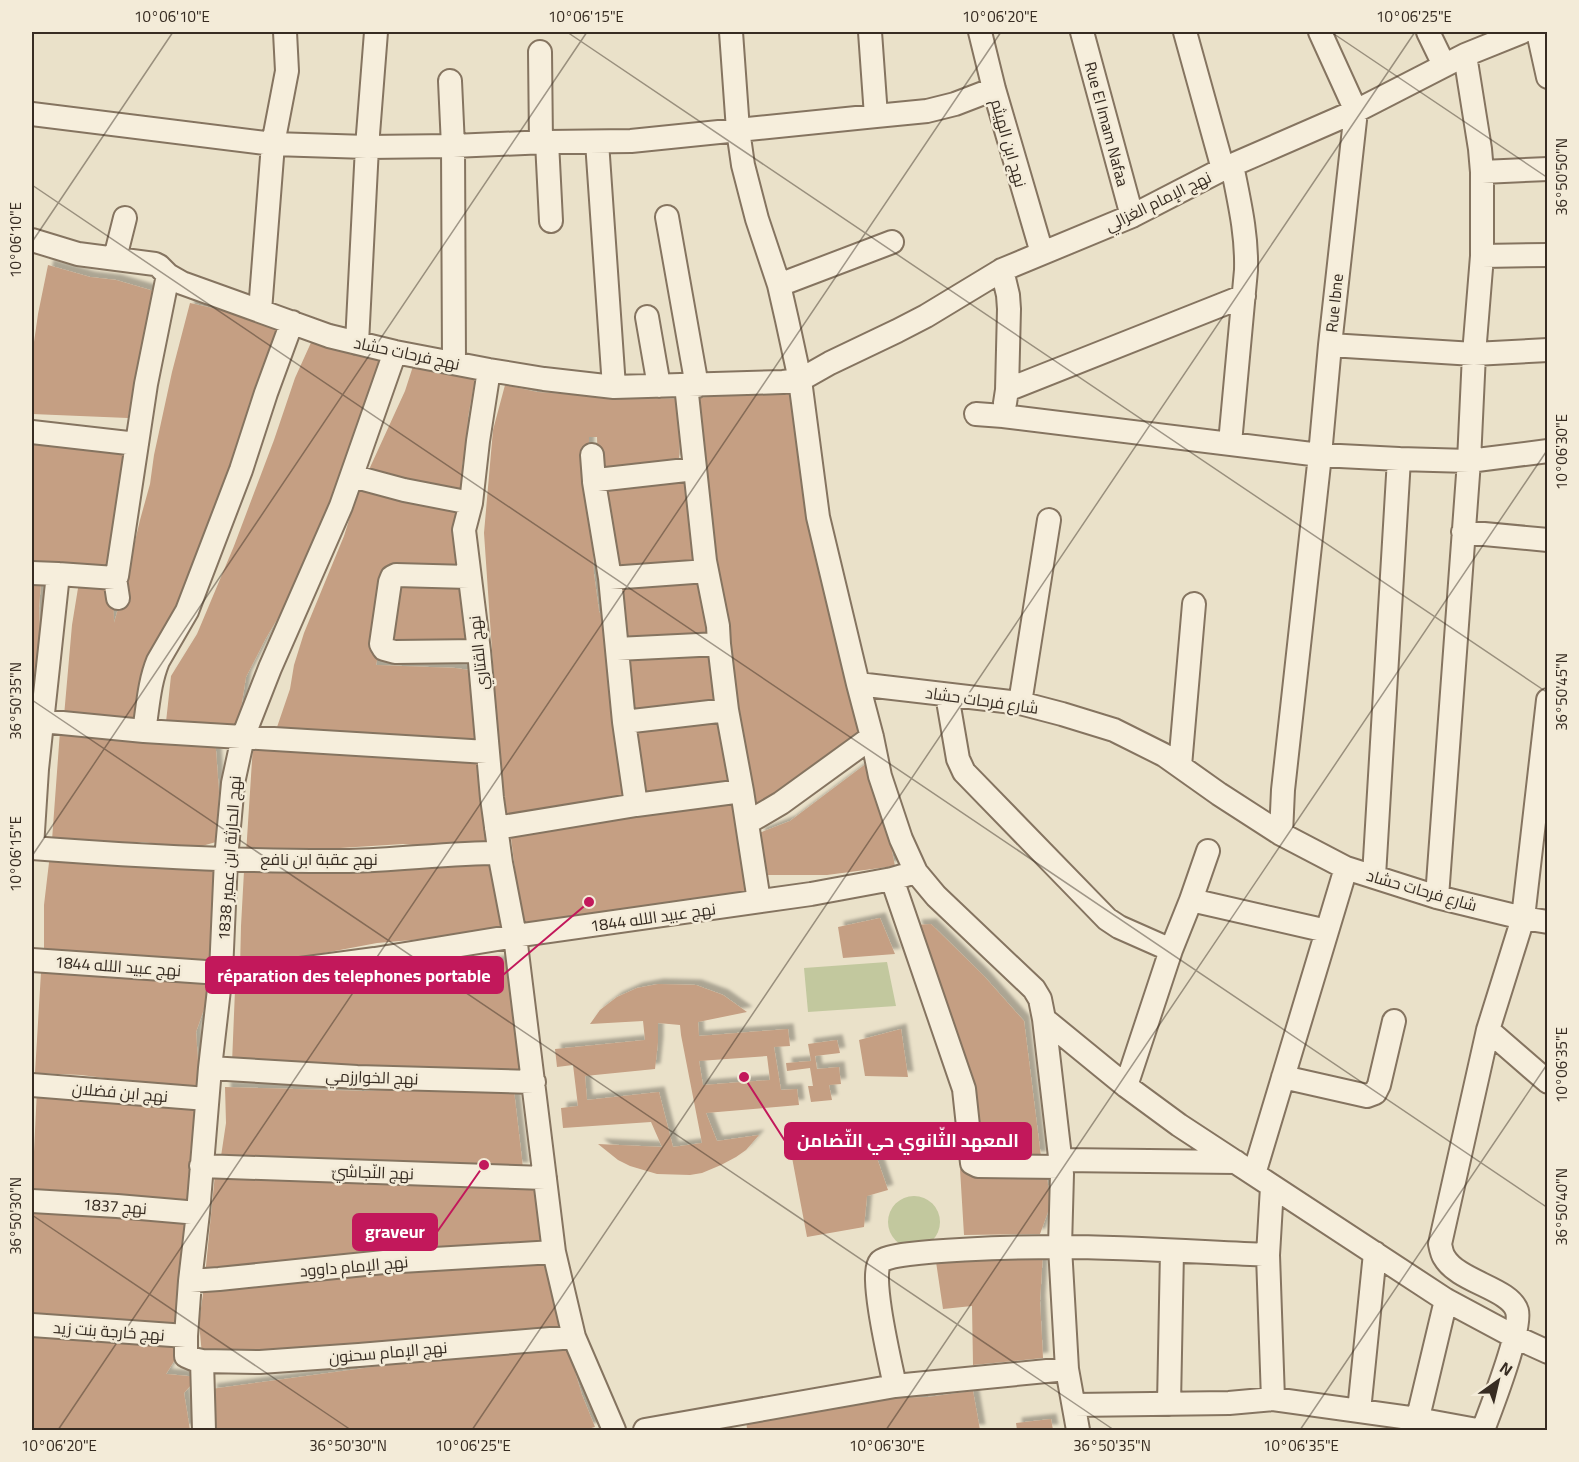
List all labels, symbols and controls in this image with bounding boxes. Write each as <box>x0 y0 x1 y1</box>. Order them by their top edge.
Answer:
text: 10°06'10"E <box>134 2 210 31</box>
text: 10°06'15"E <box>548 2 624 31</box>
text: 10°06'20"E <box>962 2 1038 31</box>
text: 10°06'25"E <box>1376 2 1452 31</box>
street label: Rue El Imam Nafaa <box>1076 58 1138 190</box>
street label: نهج ابن الهيثم <box>982 95 1036 191</box>
text: 36°50'50"N <box>1547 138 1576 216</box>
street label: نهج الإمام الغزالي <box>1099 162 1217 240</box>
text: 10°06'10"E <box>1 202 30 278</box>
street label: Rue Ibne <box>1316 272 1352 334</box>
street label: نهج فرحات حشاد <box>351 327 463 379</box>
text: 10°06'30"E <box>1547 414 1576 490</box>
street label: نهج القتاري <box>459 614 497 692</box>
text: 36°50'45"N <box>1547 653 1576 731</box>
text: 36°50'35"N <box>1 662 30 740</box>
street label: شارع فرحات حشاد <box>924 677 1040 723</box>
street label: نهج الحارثة ابن عمير 1838 <box>208 775 250 941</box>
text: 10°06'15"E <box>1 816 30 892</box>
street label: نهج عقبة ابن نافع <box>260 844 378 874</box>
street label: شارع فرحات حشاد <box>1363 860 1481 920</box>
street label: نهج عبيد اللله 1844 <box>588 893 718 941</box>
street label: نهج عبيد اللله 1844 <box>54 947 182 985</box>
callout: réparation des telephones portable <box>206 957 503 993</box>
text: réparation des telephones portable <box>217 959 491 992</box>
text: 10°06'35"E <box>1547 1027 1576 1103</box>
street label: نهج الخوارزمي <box>325 1060 419 1094</box>
street label: نهج ابن فضلان <box>71 1073 169 1111</box>
callout: المعهد الثّانوي حي التّضامن <box>785 1123 1031 1159</box>
text: المعهد الثّانوي حي التّضامن <box>797 1124 1019 1157</box>
street label: نهج النّجاشيّ <box>330 1156 415 1188</box>
text: 36°50'40"N <box>1547 1168 1576 1246</box>
text: 36°50'30"N <box>1 1177 30 1255</box>
street label: نهج 1837 <box>82 1189 148 1223</box>
callout: graveur <box>353 1214 437 1250</box>
text: graveur <box>365 1215 426 1248</box>
street label: نهج الإمام داوود <box>299 1246 409 1286</box>
street label: نهج خارجة بنت زيد <box>52 1312 166 1350</box>
street label: نهج الإمام سحنون <box>327 1332 449 1372</box>
north arrow <box>1468 1351 1528 1411</box>
text: N <box>1493 1353 1519 1384</box>
text: 10°06'20"E <box>21 1431 97 1460</box>
text: 36°50'30"N <box>309 1431 387 1460</box>
text: 10°06'25"E <box>435 1431 511 1460</box>
text: 10°06'30"E <box>849 1431 925 1460</box>
text: 36°50'35"N <box>1073 1431 1151 1460</box>
text: 10°06'35"E <box>1263 1431 1339 1460</box>

